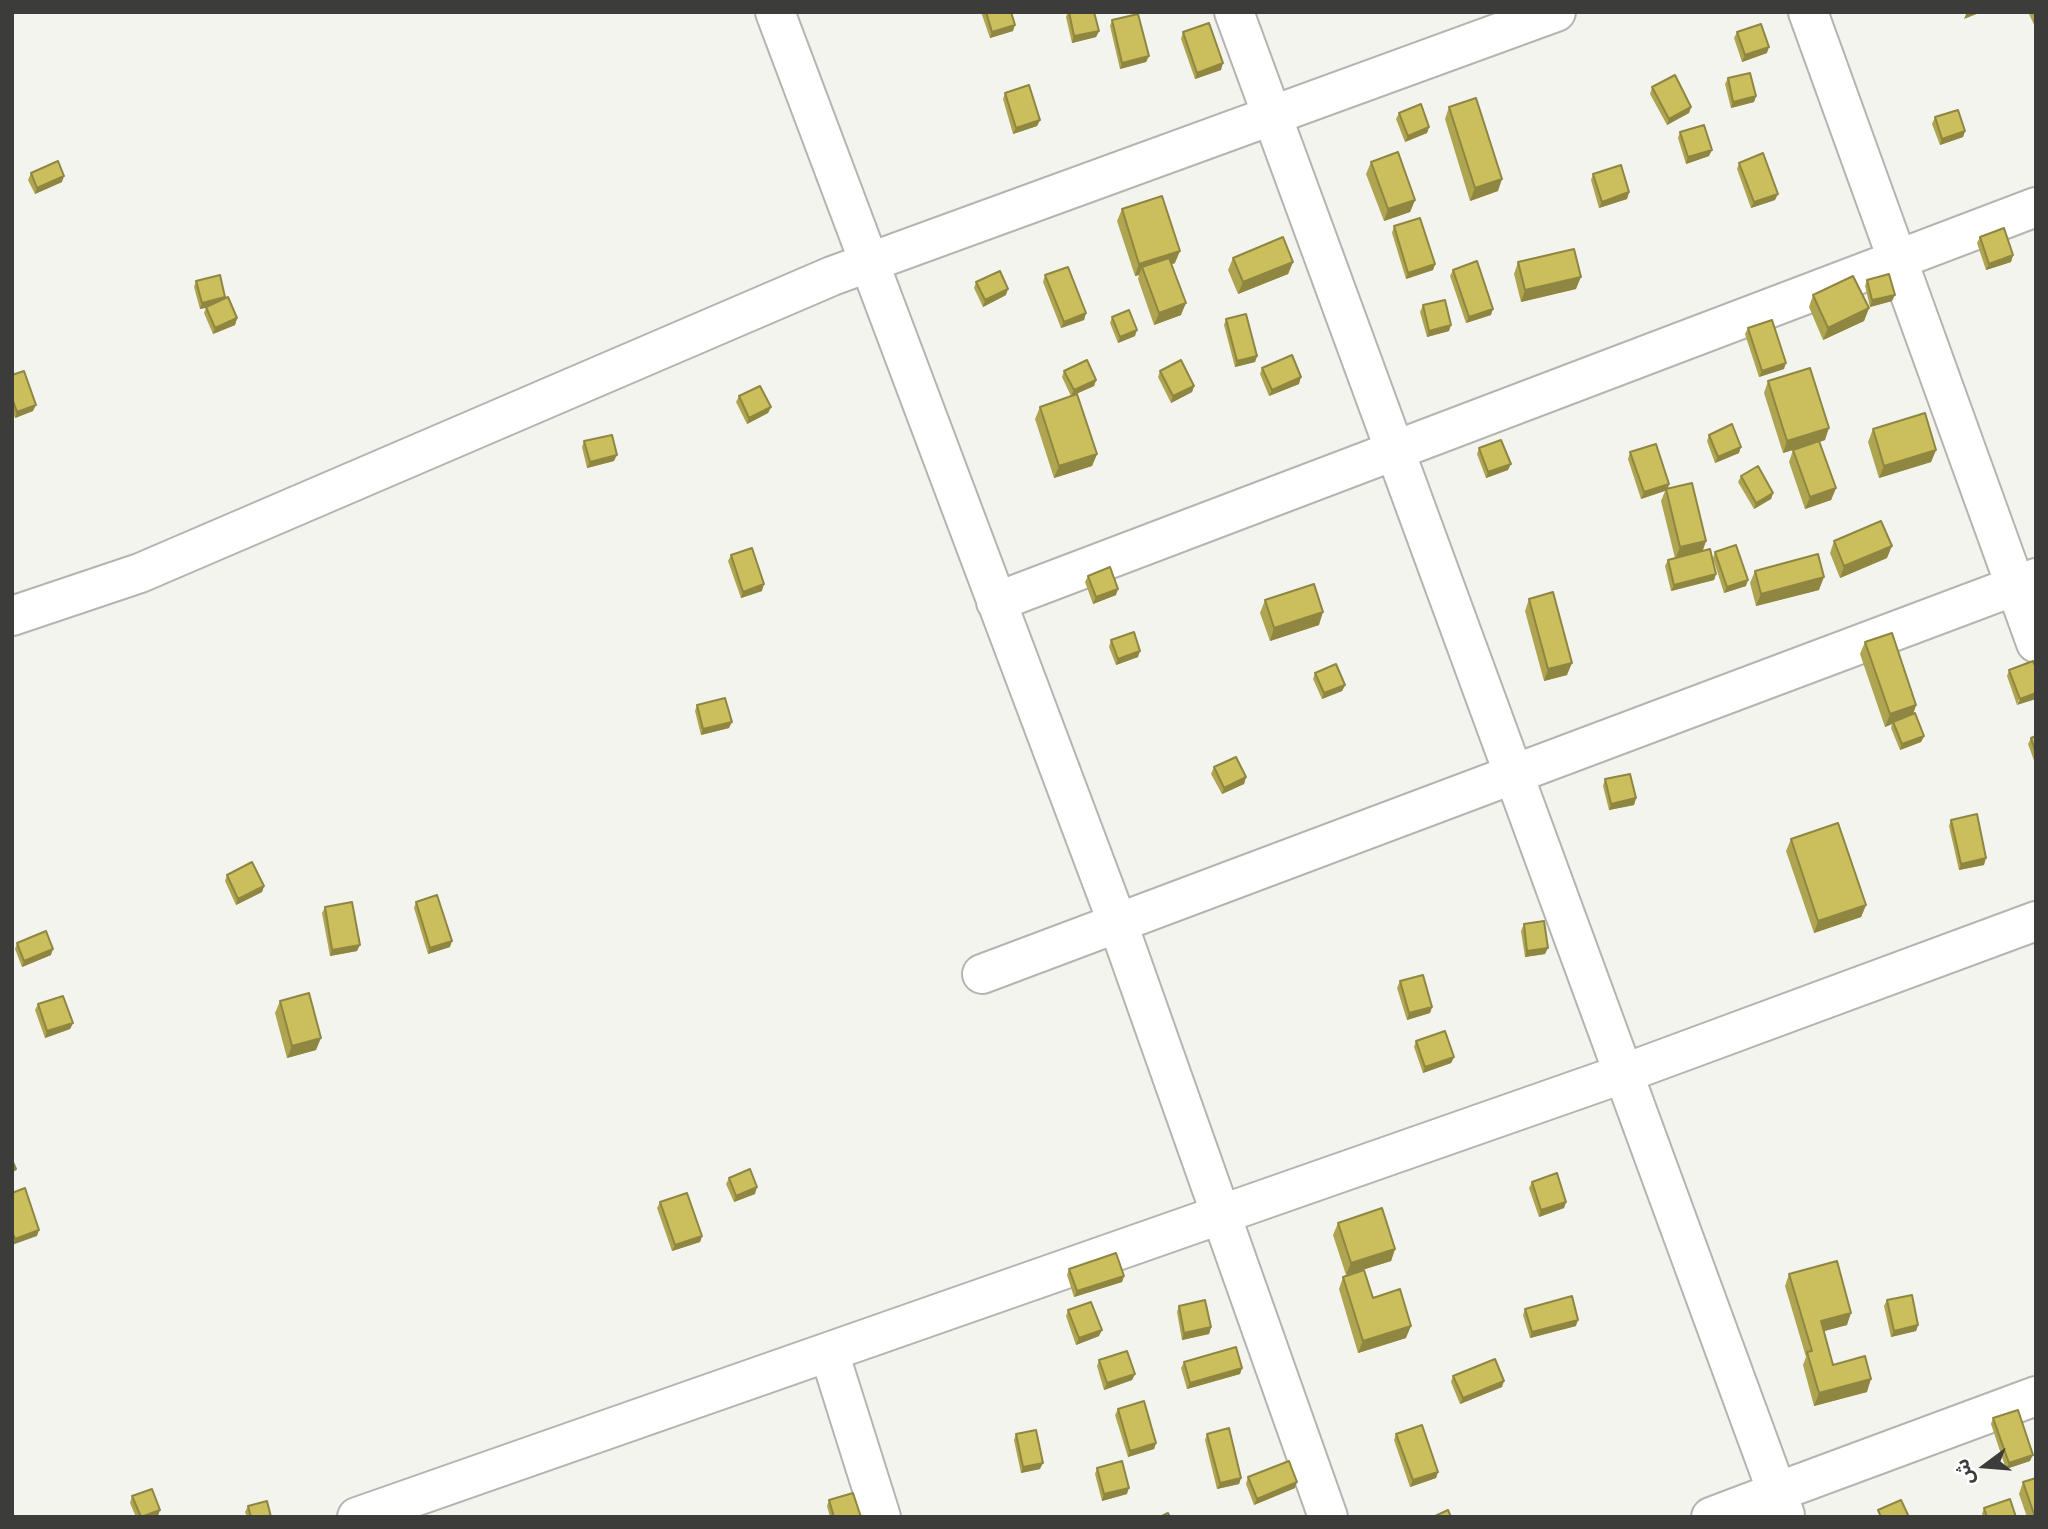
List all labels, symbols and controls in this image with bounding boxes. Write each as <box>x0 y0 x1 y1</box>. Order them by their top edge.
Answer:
north arrow <box>1950 1431 2020 1501</box>
text: ش <box>1950 1456 1979 1488</box>

